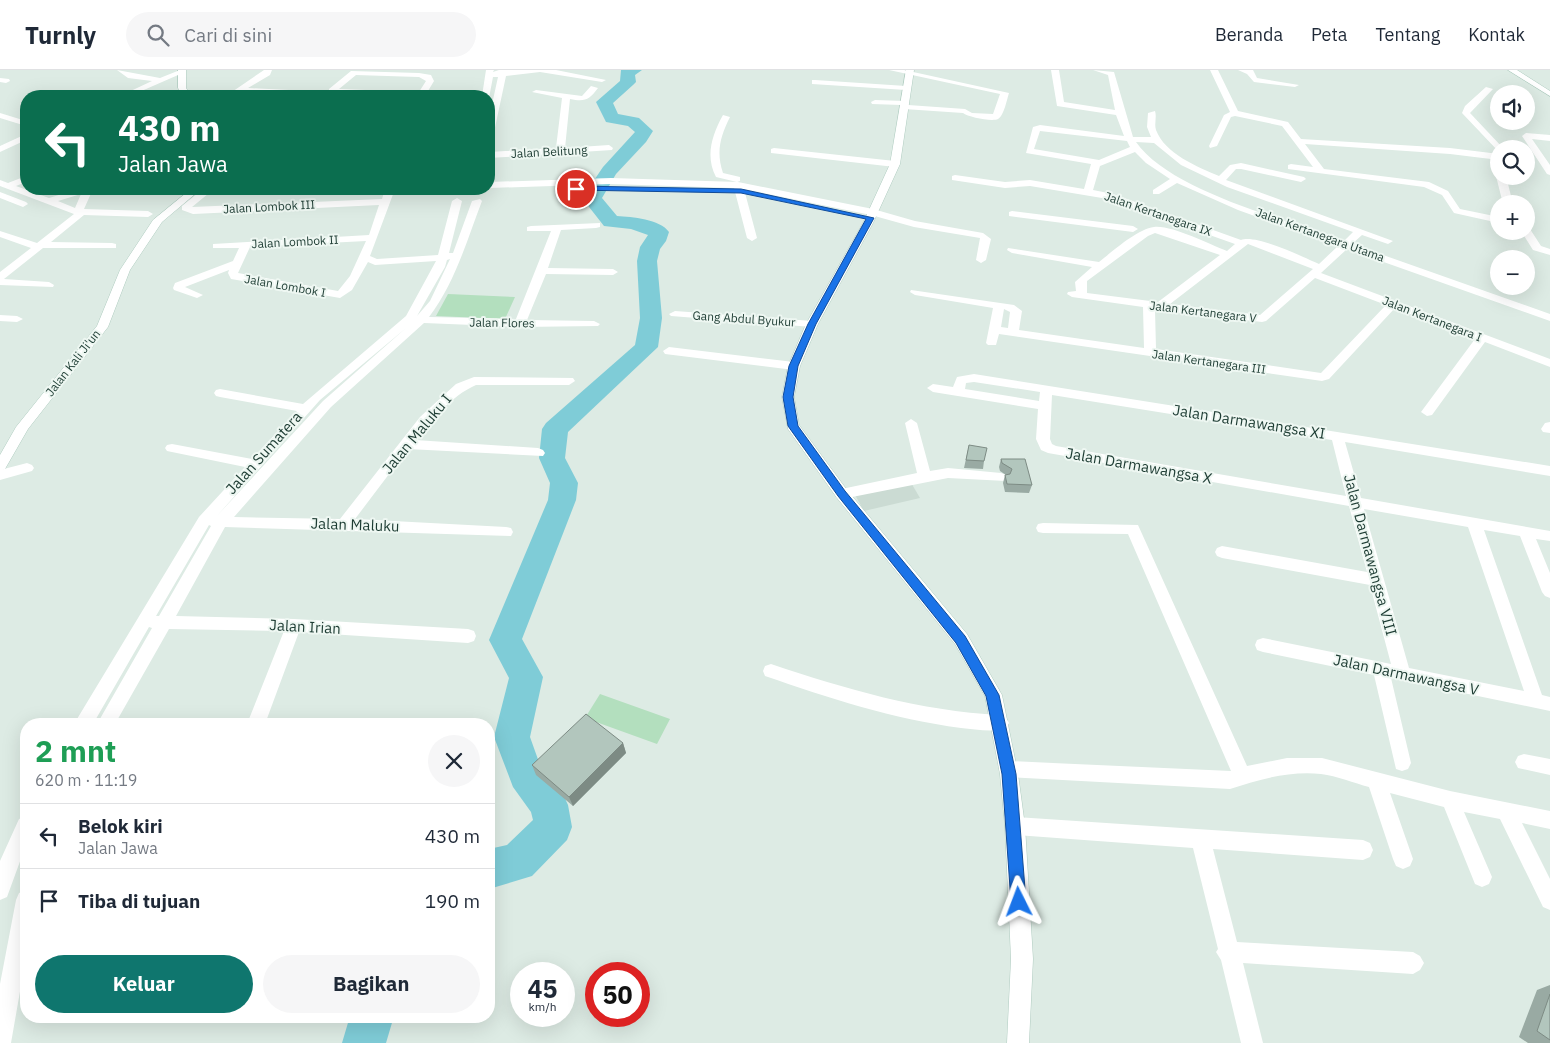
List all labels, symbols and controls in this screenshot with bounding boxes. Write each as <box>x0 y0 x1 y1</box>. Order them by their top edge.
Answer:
search box <box>126 12 476 57</box>
text: Turnly <box>25 19 96 51</box>
icon: search <box>144 21 172 49</box>
text: Cari di sini <box>184 23 272 47</box>
text: Beranda <box>1215 23 1283 46</box>
text: Peta <box>1311 23 1347 46</box>
text: Tentang <box>1375 23 1440 46</box>
text: Kontak <box>1468 23 1525 46</box>
map controls <box>1490 85 1535 295</box>
button: sound <box>1490 85 1535 130</box>
text: 430 m <box>118 105 221 151</box>
icon: left <box>35 110 100 175</box>
button: search <box>1490 140 1535 185</box>
street label: Jalan Belitung <box>510 142 588 161</box>
text: Jalan Jawa <box>118 149 228 178</box>
pin <box>555 168 597 210</box>
icon: arrive <box>562 175 590 203</box>
street label: Jalan Kertanegara IX <box>1102 188 1214 239</box>
button: + <box>1490 195 1535 240</box>
street label: Jalan Lombok III <box>223 197 316 216</box>
street label: Jalan Kertanegara Utama <box>1254 204 1387 265</box>
street label: Jalan Lombok II <box>251 232 339 251</box>
button: − <box>1490 250 1535 295</box>
street label: Jalan Lombok I <box>243 271 327 300</box>
street label: Jalan Kertanegara I <box>1380 293 1484 344</box>
street label: Jalan Kertanegara V <box>1149 297 1258 326</box>
street label: Gang Abdul Byukur <box>692 307 797 330</box>
street label: Jalan Flores <box>469 314 535 331</box>
street label: Jalan Kali Ji'un <box>42 326 103 399</box>
street label: Jalan Kertanegara III <box>1151 346 1267 377</box>
street label: Jalan Maluku I <box>378 390 456 477</box>
street label: Jalan Darmawangsa XI <box>1171 400 1327 443</box>
street label: Jalan Sumatera <box>221 407 306 498</box>
street label: Jalan Darmawangsa X <box>1064 443 1214 488</box>
street label: Jalan Darmawangsa VIII <box>1340 472 1401 638</box>
street label: Jalan Maluku <box>310 513 400 536</box>
street label: Jalan Irian <box>269 615 341 638</box>
street label: Jalan Darmawangsa V <box>1332 650 1481 699</box>
text: 2 mnt <box>35 731 116 770</box>
button: close <box>428 735 480 787</box>
text: 620 m · 11:19 <box>35 770 137 790</box>
text: Belok kiri <box>78 814 163 838</box>
icon: left <box>35 822 63 850</box>
text: 430 m <box>425 824 480 848</box>
text: Jalan Jawa <box>78 838 158 858</box>
position arrow <box>992 875 1044 927</box>
icon: arrive <box>35 887 63 915</box>
text: Tiba di tujuan <box>78 889 200 913</box>
text: 190 m <box>425 889 480 913</box>
button: Keluar <box>35 955 253 1013</box>
button: Bagikan <box>263 955 480 1013</box>
speed limit sign: 50 <box>585 962 650 1027</box>
text: 45 <box>527 972 558 1005</box>
text: km/h <box>528 999 557 1014</box>

